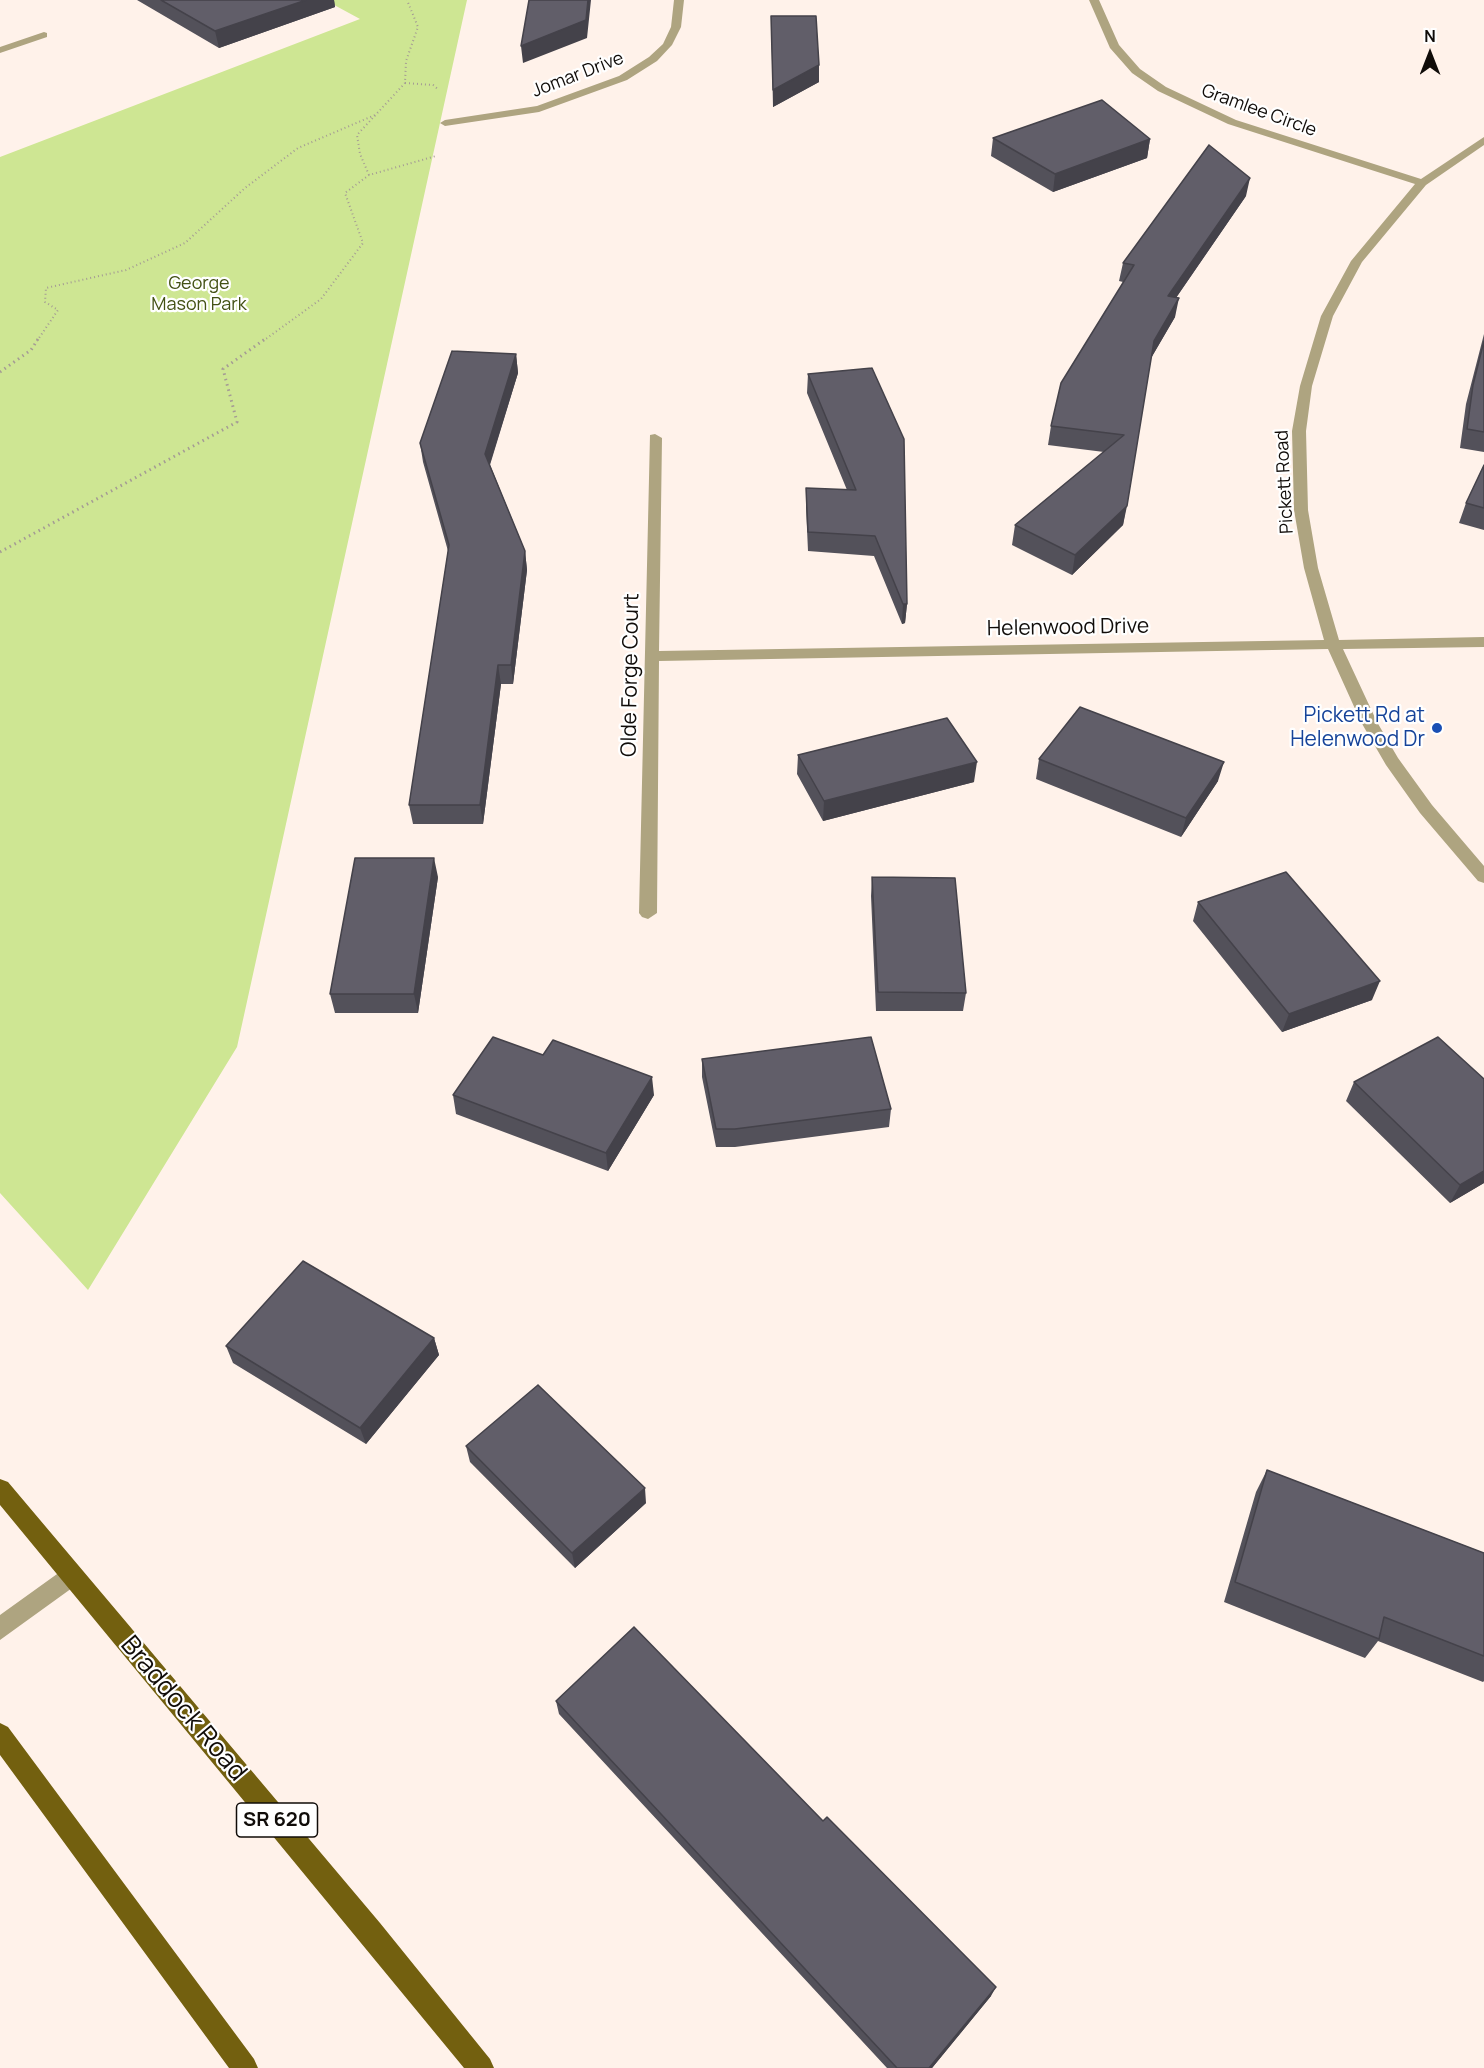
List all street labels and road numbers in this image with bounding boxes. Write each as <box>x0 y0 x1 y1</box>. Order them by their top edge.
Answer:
street label: Jomar Drive <box>529 48 627 102</box>
street label: Gramlee Circle <box>1199 80 1319 142</box>
street label: Pickett Road <box>1271 430 1299 534</box>
street label: Olde Forge Court <box>617 593 645 757</box>
street label: Helenwood Drive <box>987 614 1149 642</box>
street label: Braddock Road <box>113 1630 253 1788</box>
road number: SR 620 <box>236 1803 318 1837</box>

